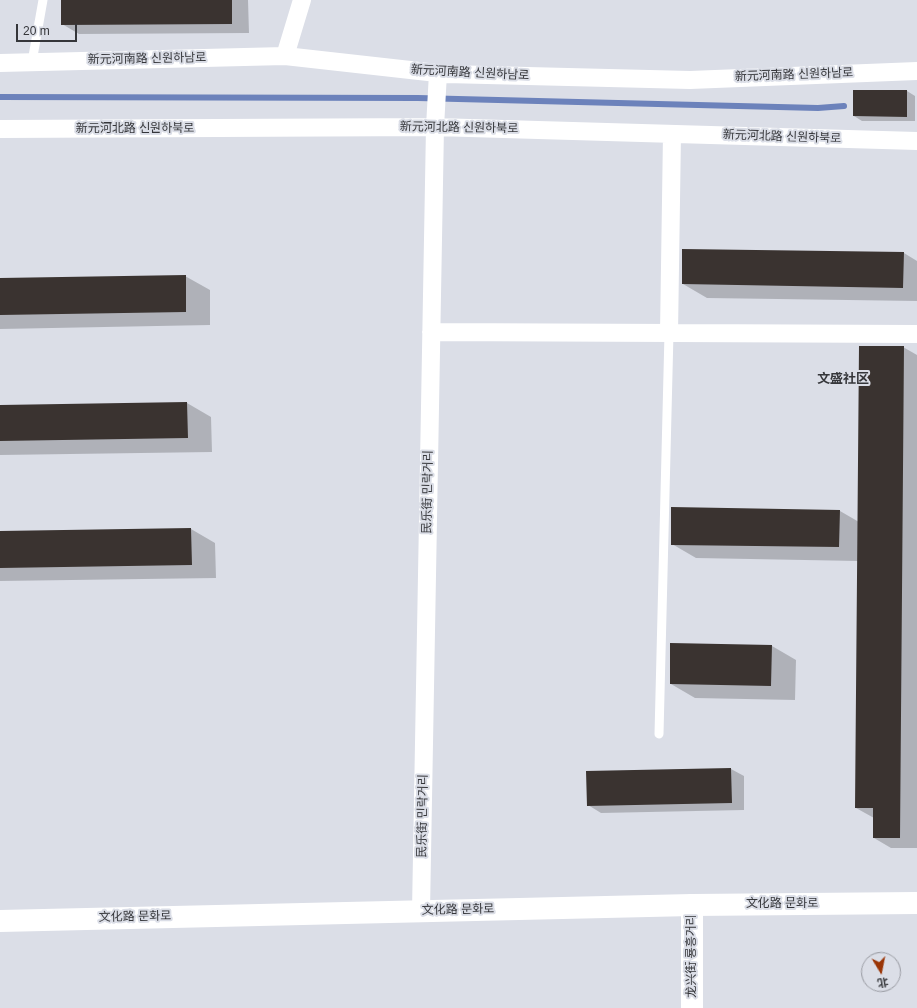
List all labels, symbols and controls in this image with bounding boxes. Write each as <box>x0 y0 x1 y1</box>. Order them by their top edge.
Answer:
scale bar <box>18 16 79 42</box>
text: 20 m <box>23 24 50 38</box>
street label: 新元河南路 신원하남로 <box>88 51 206 67</box>
street label: 新元河南路 신원하남로 <box>410 63 530 83</box>
street label: 新元河南路 신원하남로 <box>735 66 853 84</box>
street label: 新元河北路 신원하북로 <box>400 120 518 136</box>
street label: 新元河北路 신원하북로 <box>76 122 194 136</box>
street label: 新元河北路 신원하북로 <box>723 128 841 146</box>
district label: 文盛社区 <box>817 371 869 387</box>
street label: 民乐街 민락거리 <box>420 450 436 534</box>
street label: 民乐街 민락거리 <box>415 774 431 858</box>
street label: 文化路 문화로 <box>746 897 818 911</box>
street label: 文化路 문화로 <box>422 902 494 918</box>
street label: 文化路 문화로 <box>99 909 171 925</box>
street label: 龙兴街 룡흥거리 <box>685 914 699 998</box>
north arrow <box>861 952 901 992</box>
text: 北 <box>876 976 889 990</box>

